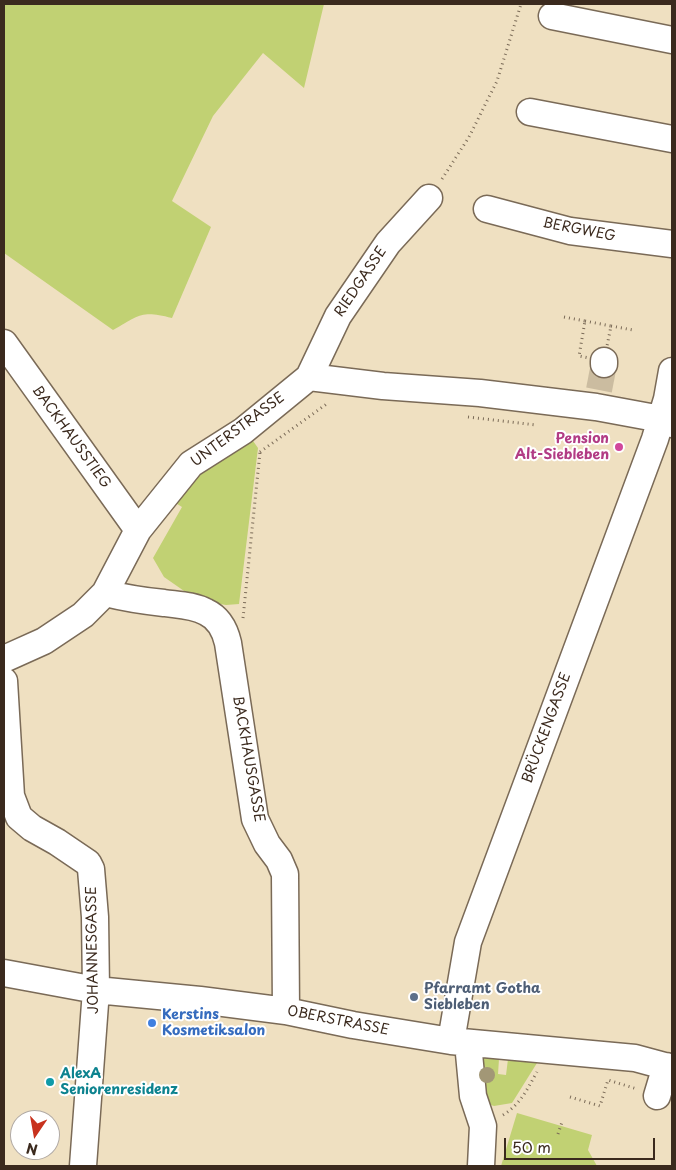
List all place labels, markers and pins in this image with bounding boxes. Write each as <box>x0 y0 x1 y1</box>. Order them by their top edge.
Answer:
place label: Pension Alt-Siebleben <box>515 431 609 464</box>
marker: Pension Alt-Siebleben <box>613 441 625 453</box>
place label: Pfarramt Gotha Siebleben <box>424 981 540 1014</box>
marker: Pfarramt Gotha Siebleben <box>408 991 420 1003</box>
place label: Kerstins Kosmetiksalon <box>162 1007 265 1040</box>
marker: Kerstins Kosmetiksalon <box>146 1017 158 1029</box>
place label: AlexA Seniorenresidenz <box>60 1066 178 1098</box>
marker: AlexA Seniorenresidenz <box>44 1076 56 1088</box>

